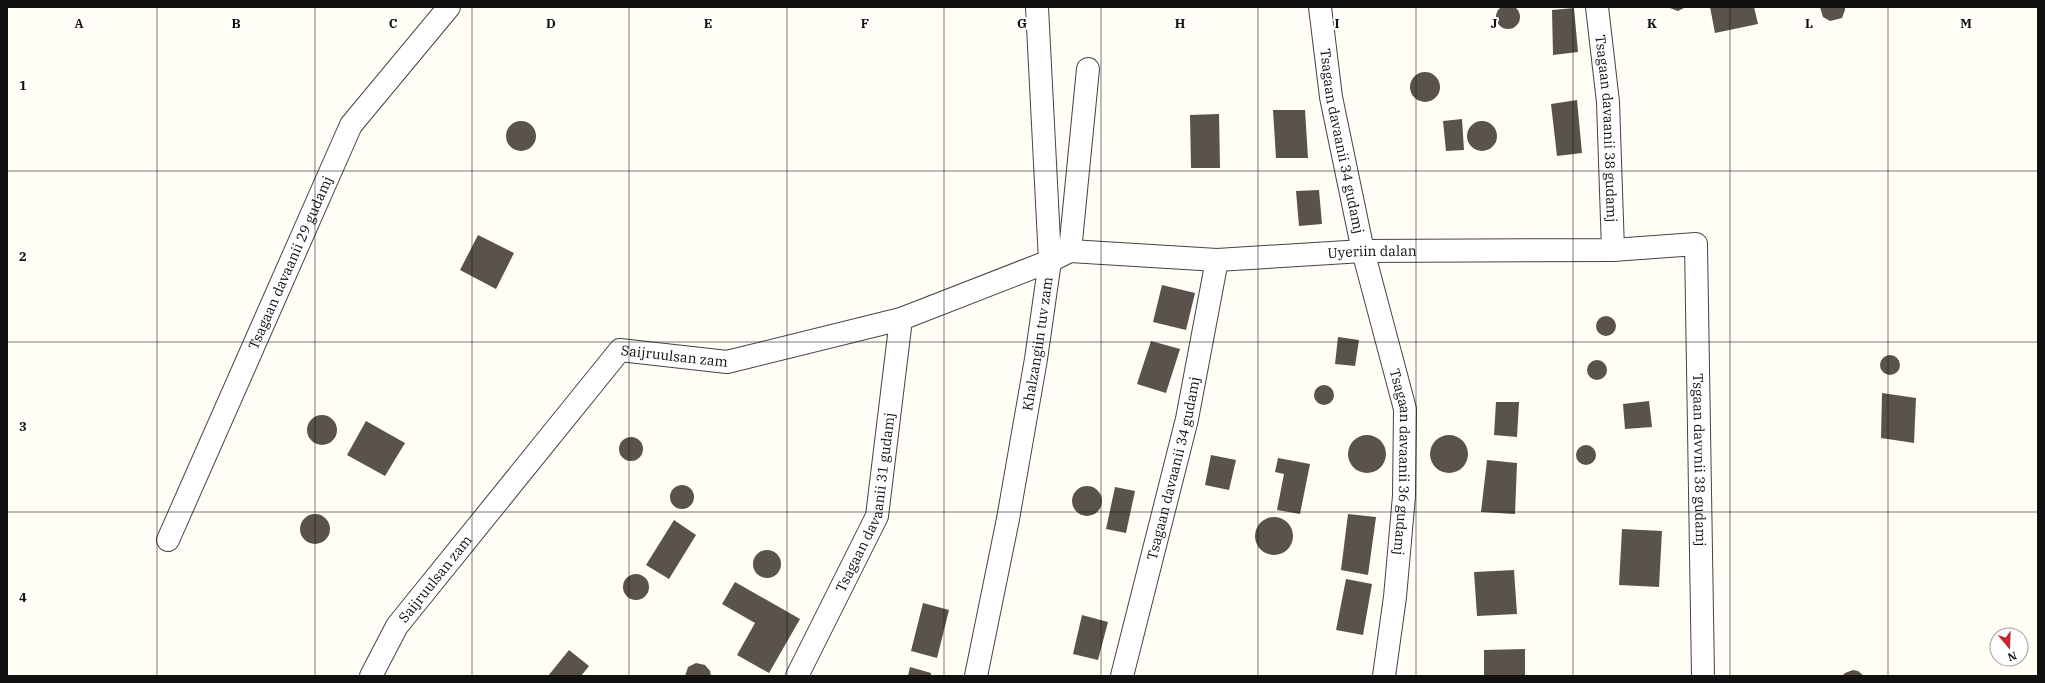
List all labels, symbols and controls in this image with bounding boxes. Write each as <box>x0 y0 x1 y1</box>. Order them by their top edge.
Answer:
text: A <box>74 15 84 32</box>
text: B <box>231 15 241 32</box>
text: C <box>389 15 398 32</box>
text: D <box>546 15 556 32</box>
text: E <box>704 15 712 32</box>
text: F <box>861 15 869 32</box>
text: G <box>1017 15 1027 32</box>
text: H <box>1175 15 1186 32</box>
text: I <box>1335 15 1340 32</box>
text: J <box>1491 15 1498 32</box>
text: K <box>1647 15 1657 32</box>
text: L <box>1805 15 1813 32</box>
text: M <box>1960 15 1972 32</box>
street label: Tsagaan davaanii 38 gudamj <box>1591 34 1621 223</box>
street label: Tsagaan davaanii 34 gudamj <box>1316 48 1368 235</box>
text: 1 <box>19 77 27 94</box>
street label: Tsagaan davaanii 29 gudamj <box>244 173 336 352</box>
street label: Uyeriin dalan <box>1327 242 1417 262</box>
text: 2 <box>19 248 27 265</box>
street label: Khalzangiin tuv zam <box>1018 276 1057 412</box>
street label: Saijruulsan zam <box>620 341 729 371</box>
street label: Tsagaan davaanii 36 gudamj <box>1386 367 1414 556</box>
street label: Tsgaan davvnii 38 gudamj <box>1689 373 1710 546</box>
street label: Tsagaan davaanii 34 gudamj <box>1143 375 1204 562</box>
street label: Tsagaan davaanii 31 gudamj <box>831 412 899 595</box>
text: 3 <box>19 418 27 435</box>
street label: Saijruulsan zam <box>394 531 476 626</box>
text: 4 <box>19 589 27 606</box>
north arrow <box>1989 627 2029 667</box>
text: N <box>2006 648 2019 665</box>

